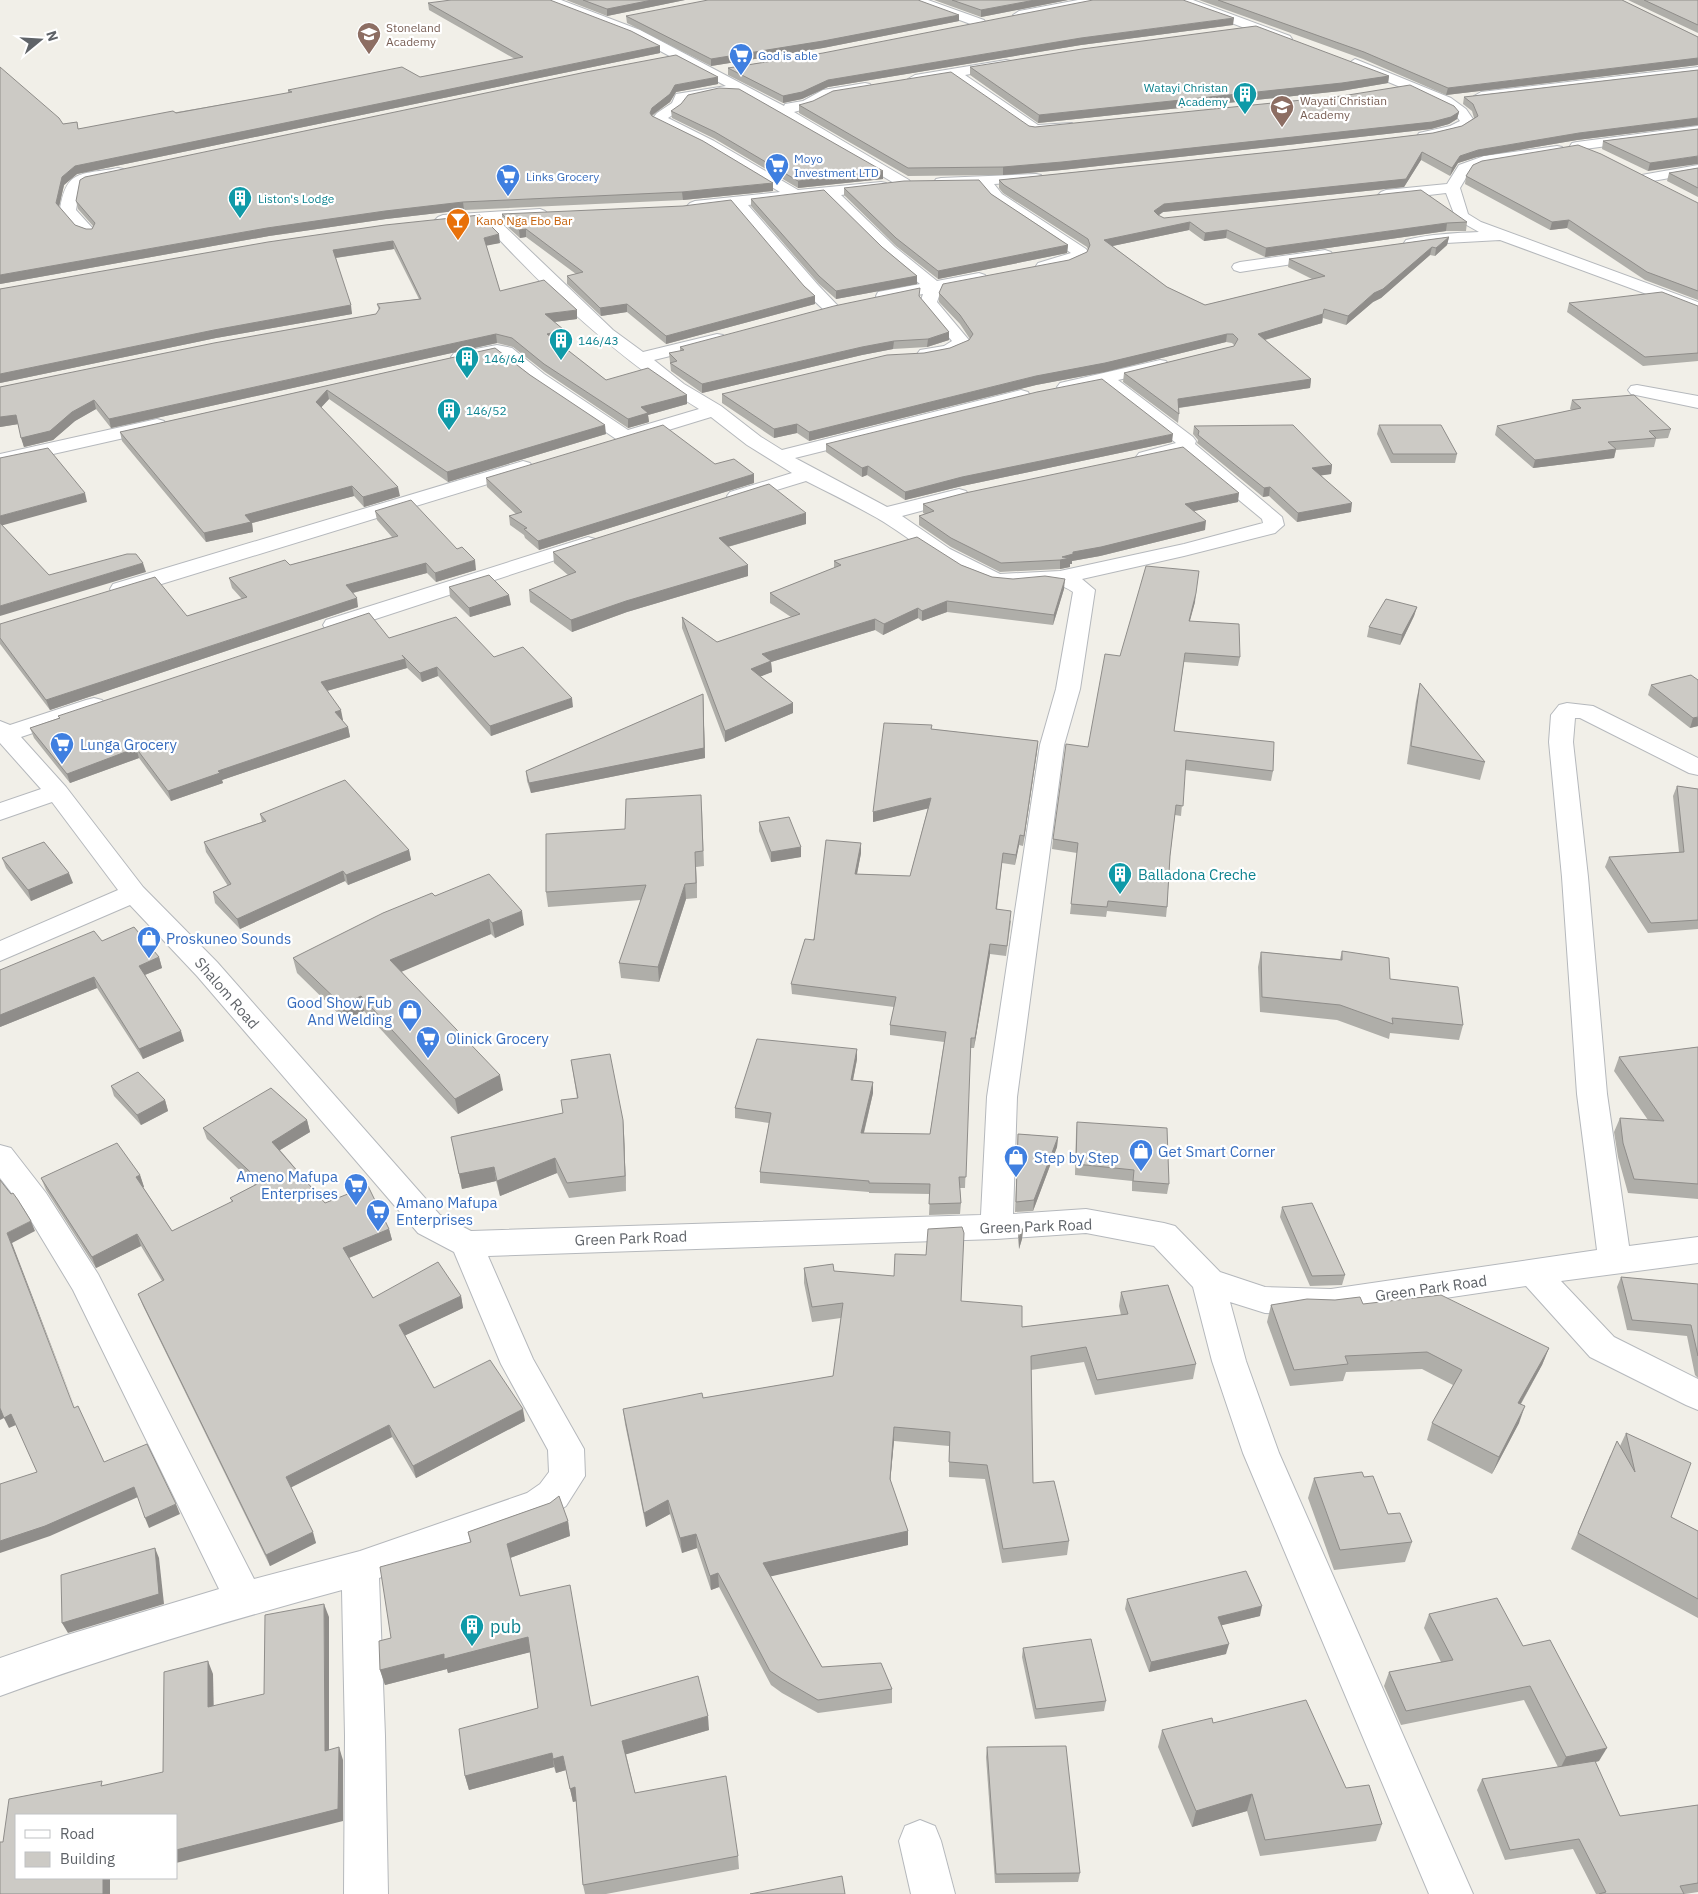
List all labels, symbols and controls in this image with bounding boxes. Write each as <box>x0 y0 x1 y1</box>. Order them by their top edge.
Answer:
north arrow <box>15 15 65 65</box>
place label: Stoneland Academy <box>386 20 441 49</box>
school or university icon: Stoneland Academy <box>356 21 382 55</box>
text: N <box>42 28 62 44</box>
supermarket icon: God is able <box>728 42 754 76</box>
place label: God is able <box>758 48 818 63</box>
place label: Watayi Christan Academy <box>1144 80 1228 109</box>
building icon: Watayi Christan Academy <box>1232 81 1258 115</box>
place label: Wayati Christian Academy <box>1300 93 1387 122</box>
school or university icon: Wayati Christian Academy <box>1269 94 1295 128</box>
place label: Moyo Investment LTD <box>794 151 879 180</box>
supermarket icon: Moyo Investment LTD <box>764 152 790 186</box>
supermarket icon: Links Grocery <box>495 163 521 197</box>
place label: Links Grocery <box>526 169 599 184</box>
building icon: Liston's Lodge <box>227 185 253 219</box>
place label: Liston's Lodge <box>258 191 335 206</box>
bar icon: Kano Nga Ebo Bar <box>445 207 471 241</box>
place label: Kano Nga Ebo Bar <box>476 213 573 228</box>
building icon: 146/43 <box>548 327 574 361</box>
place label: 146/43 <box>578 333 619 348</box>
building icon: 146/64 <box>454 345 480 379</box>
place label: 146/64 <box>484 351 525 366</box>
building icon: 146/52 <box>436 397 462 431</box>
place label: 146/52 <box>466 403 507 418</box>
supermarket icon: Lunga Grocery <box>49 731 75 765</box>
place label: Lunga Grocery <box>80 735 177 754</box>
building icon: Balladona Creche <box>1107 861 1133 895</box>
place label: Balladona Creche <box>1138 865 1256 884</box>
shop icon: Proskuneo Sounds <box>136 925 162 959</box>
place label: Proskuneo Sounds <box>166 929 291 948</box>
street label: Shalom Road <box>191 953 263 1033</box>
place label: Good Show Fub And Welding <box>287 993 392 1029</box>
shop icon: Good Show Fub And Welding <box>397 998 423 1032</box>
supermarket icon: Olinick Grocery <box>415 1025 441 1059</box>
place label: Olinick Grocery <box>446 1029 549 1048</box>
shop icon: Get Smart Corner <box>1128 1138 1154 1172</box>
place label: Get Smart Corner <box>1158 1142 1276 1161</box>
shop icon: Step by Step <box>1003 1144 1029 1178</box>
place label: Step by Step <box>1034 1148 1119 1167</box>
place label: Ameno Mafupa Enterprises <box>236 1167 338 1203</box>
supermarket icon: Ameno Mafupa Enterprises <box>343 1172 369 1206</box>
place label: Amano Mafupa Enterprises <box>396 1193 497 1229</box>
supermarket icon: Amano Mafupa Enterprises <box>365 1198 391 1232</box>
street label: Green Park Road <box>979 1215 1093 1237</box>
street label: Green Park Road <box>574 1227 688 1249</box>
street label: Green Park Road <box>1374 1271 1488 1305</box>
building icon: pub <box>459 1613 485 1647</box>
place label: pub <box>490 1615 521 1638</box>
legend <box>15 1814 178 1879</box>
text: Road <box>60 1824 95 1843</box>
text: Building <box>60 1849 115 1868</box>

